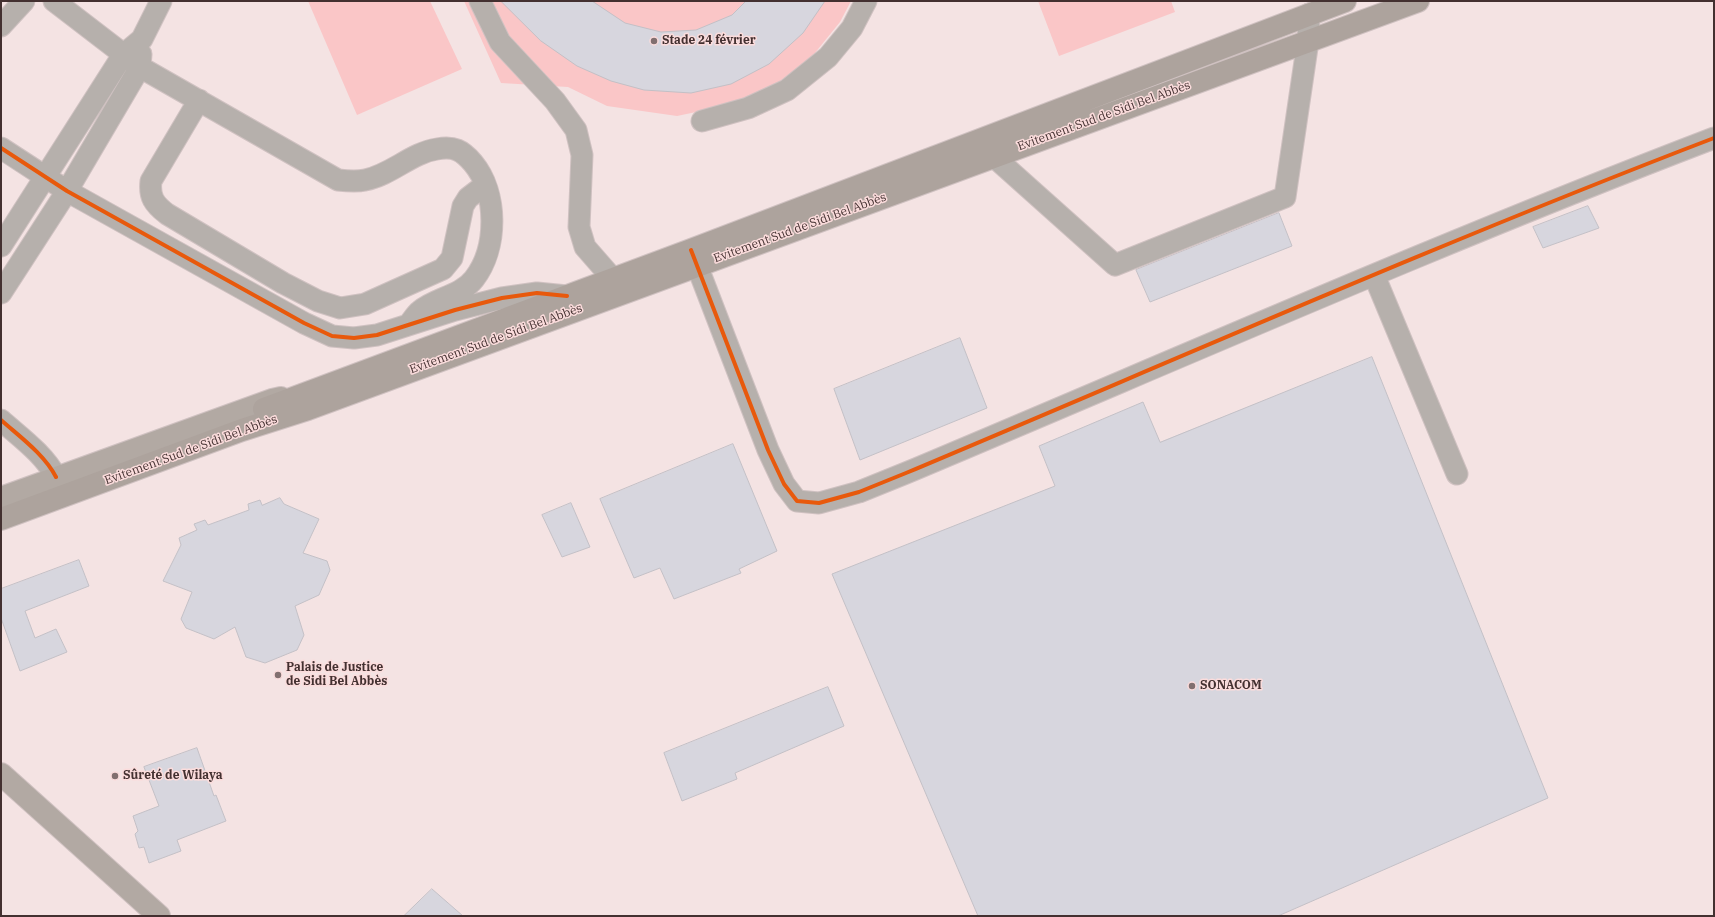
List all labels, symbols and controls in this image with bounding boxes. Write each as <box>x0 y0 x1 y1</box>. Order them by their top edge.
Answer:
place label: Stade 24 février <box>662 34 756 48</box>
marker: Stade 24 février <box>649 36 659 46</box>
street label: Evitement Sud de Sidi Bel Abbès <box>1016 78 1192 154</box>
street label: Evitement Sud de Sidi Bel Abbès <box>712 190 888 266</box>
street label: Evitement Sud de Sidi Bel Abbès <box>408 301 584 377</box>
street label: Evitement Sud de Sidi Bel Abbès <box>103 412 279 488</box>
place label: Palais de Justice de Sidi Bel Abbès <box>286 661 387 689</box>
marker: Palais de Justice de Sidi Bel Abbès <box>273 670 283 680</box>
place label: SONACOM <box>1200 679 1262 693</box>
marker: SONACOM <box>1187 681 1197 691</box>
place label: Sûreté de Wilaya <box>123 769 223 783</box>
marker: Sûreté de Wilaya <box>110 771 120 781</box>

